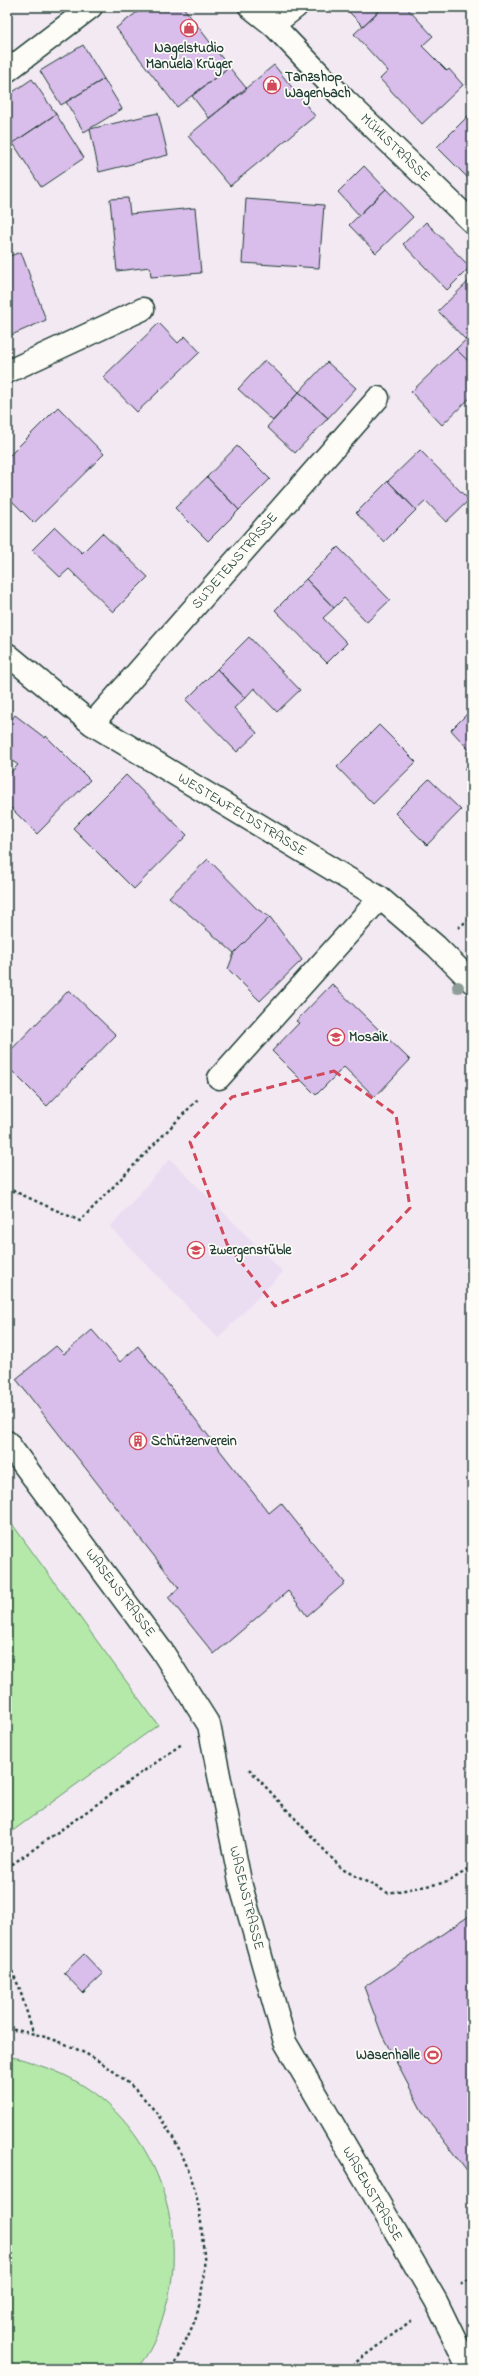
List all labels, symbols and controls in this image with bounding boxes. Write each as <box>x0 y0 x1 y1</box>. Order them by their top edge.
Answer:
shop icon: Nagelstudio Manuela Krüger <box>179 18 199 38</box>
place label: Nagelstudio Manuela Krüger <box>146 38 233 77</box>
place label: Tanzshop Wagenbach <box>285 67 351 106</box>
shop icon: Tanzshop Wagenbach <box>262 75 282 95</box>
street label: MÜHLSTRASSE <box>355 109 435 187</box>
street label: SUDETENSTRASSE <box>187 508 283 614</box>
street label: WESTENFELDSTRASSE <box>174 768 310 862</box>
school or university icon: Mosaik <box>326 1027 346 1047</box>
place label: Mosaik <box>349 1027 389 1048</box>
school or university icon: Zwergenstüble <box>186 1240 206 1260</box>
place label: Zwergenstüble <box>209 1240 292 1263</box>
building icon: Schützenverein <box>128 1431 148 1451</box>
place label: Schützenverein <box>151 1431 237 1452</box>
street label: WASENSTRASSE <box>80 1544 160 1642</box>
street label: WASENSTRASSE <box>223 1844 269 1952</box>
place label: Wasenhalle <box>356 2045 421 2066</box>
sports icon: Wasenhalle <box>423 2045 443 2065</box>
street label: WASENSTRASSE <box>336 2143 408 2245</box>

